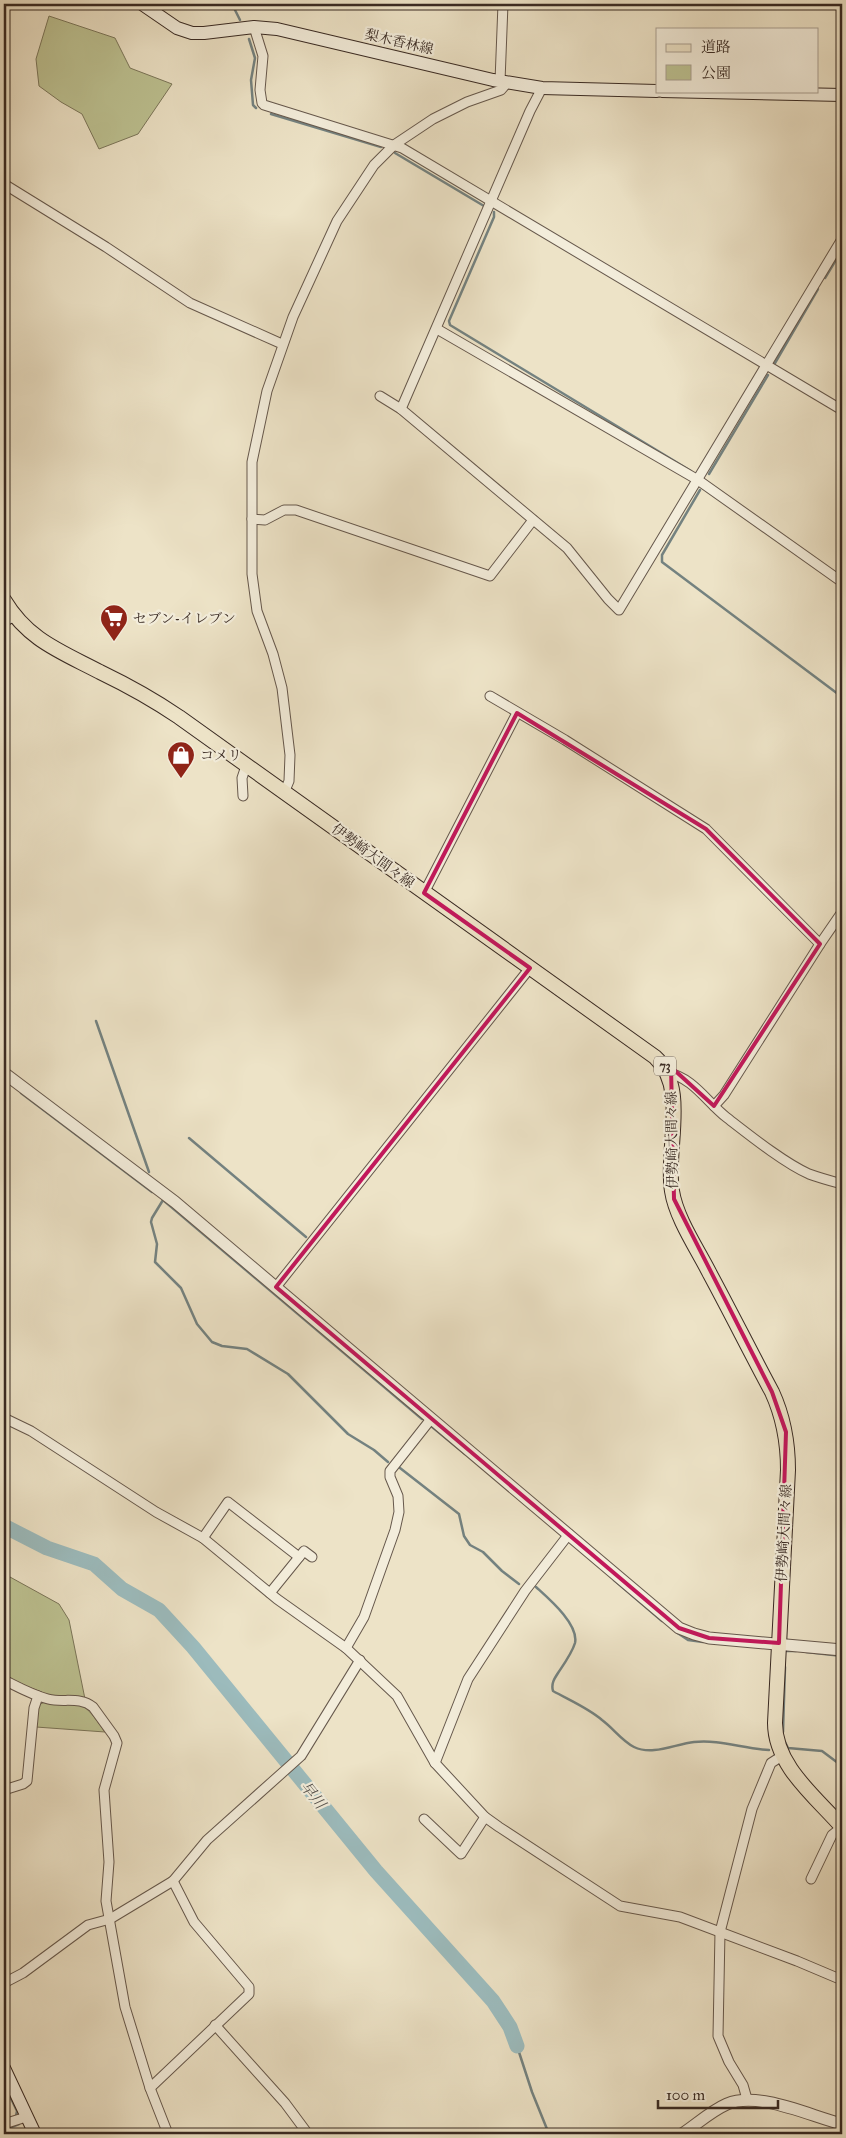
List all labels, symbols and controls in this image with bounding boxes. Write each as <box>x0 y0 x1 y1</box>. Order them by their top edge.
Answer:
street label: 梨木香林線 <box>363 26 435 58</box>
legend <box>656 28 818 92</box>
text: 道路 <box>701 38 731 56</box>
text: 公園 <box>701 64 731 82</box>
supermarket icon: セブン-イレブン <box>99 603 129 642</box>
place label: セブン-イレブン <box>133 610 236 627</box>
shop icon: コメリ <box>166 740 196 779</box>
place label: コメリ <box>200 747 242 764</box>
street label: 伊勢崎大間々線 <box>328 820 418 892</box>
road number: 73 <box>654 1056 676 1076</box>
street label: 伊勢崎大間々線 <box>663 1091 681 1189</box>
street label: 伊勢崎大間々線 <box>773 1484 795 1582</box>
water label: 早川 <box>297 1778 331 1814</box>
scale bar <box>658 2078 778 2110</box>
text: 100 m <box>666 2086 706 2104</box>

